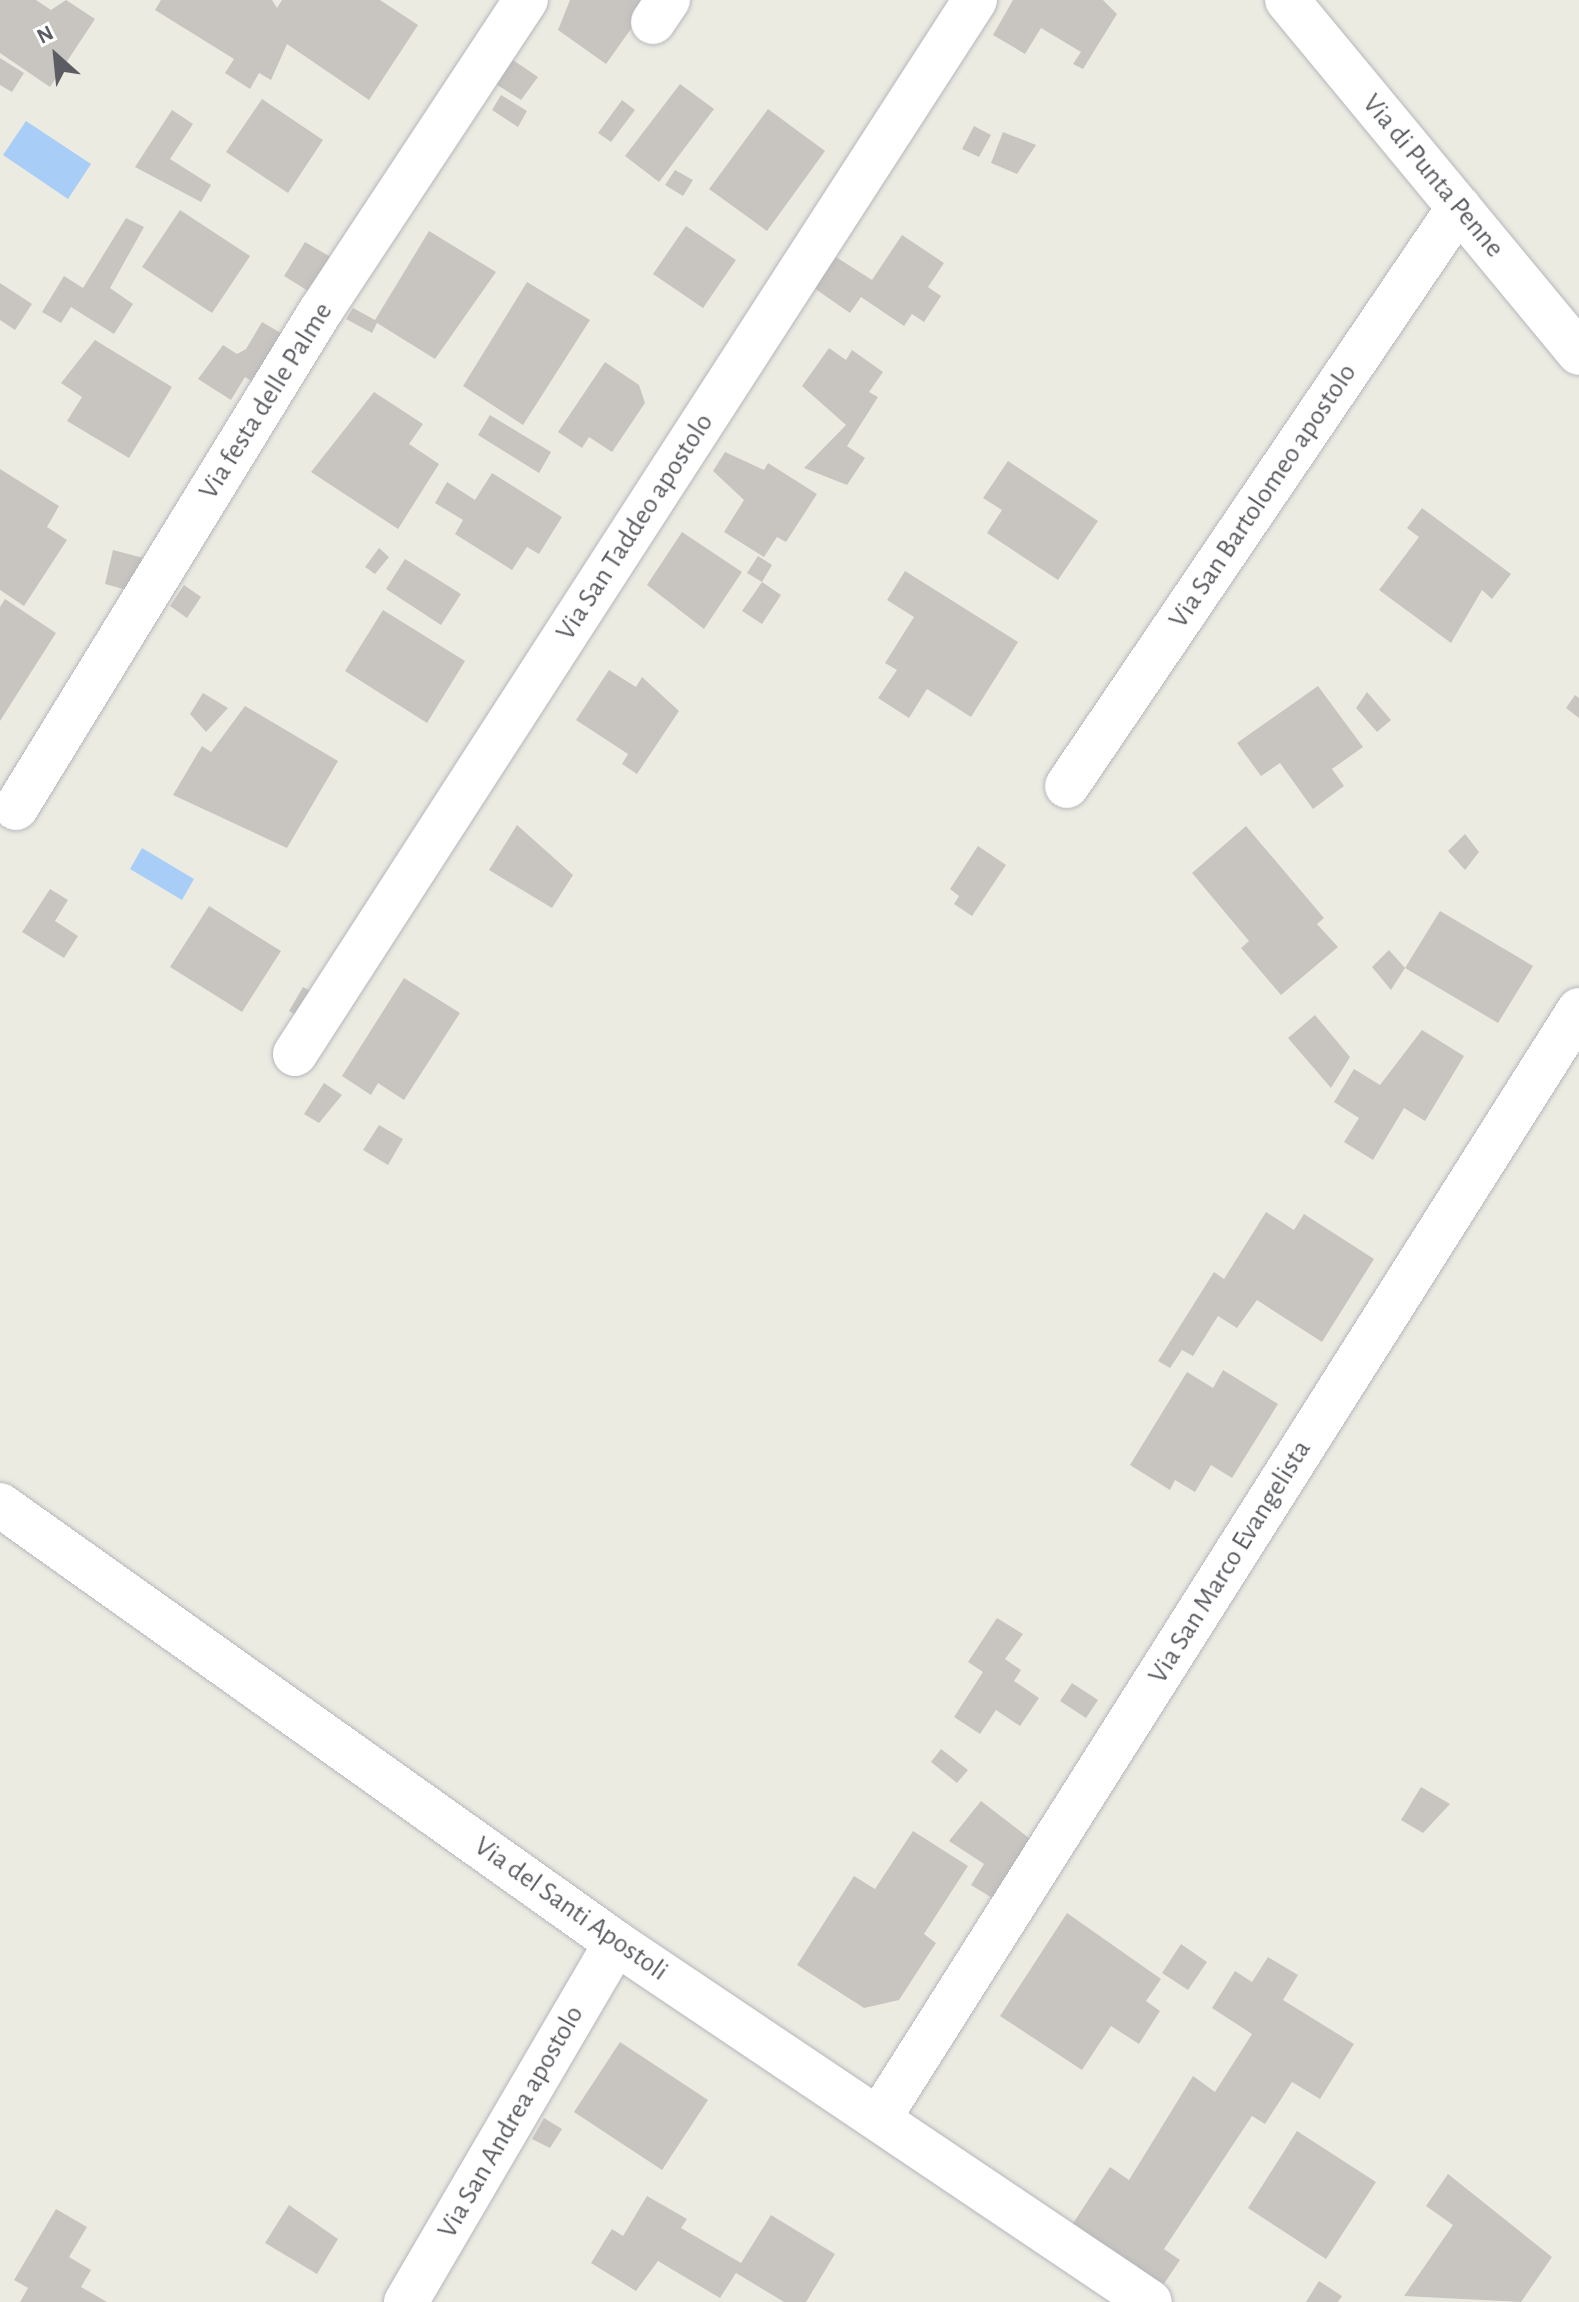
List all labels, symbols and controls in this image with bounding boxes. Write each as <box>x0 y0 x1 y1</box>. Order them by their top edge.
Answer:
north arrow <box>16 16 96 96</box>
text: N <box>33 21 57 48</box>
street label: Via di Punta Penne <box>1355 87 1511 265</box>
street label: Via festa delle Palme <box>192 296 340 506</box>
street label: Via San Bartolomeo apostolo <box>1162 357 1364 635</box>
street label: Via San Taddeo apostolo <box>549 407 721 647</box>
street label: Via San Marco Evangelista <box>1141 1434 1319 1690</box>
street label: Via del Santi Apostoli <box>468 1830 674 1988</box>
street label: Via San Andrea apostolo <box>431 2000 591 2244</box>

